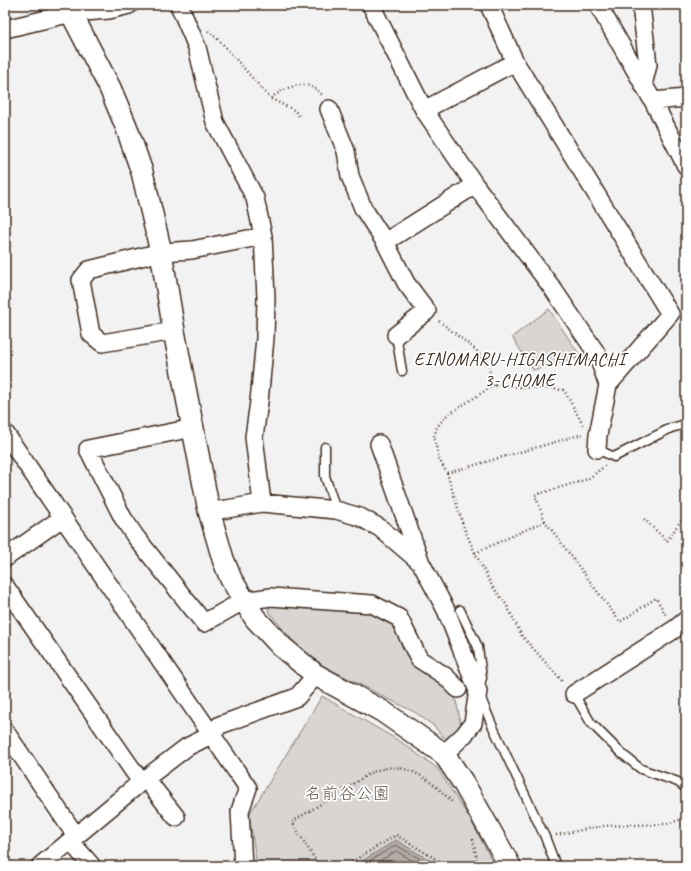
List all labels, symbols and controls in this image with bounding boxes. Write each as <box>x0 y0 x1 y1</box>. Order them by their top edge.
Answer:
district label: EINOMARU-HIGASHIMACHI 3-CHOME <box>414 348 629 391</box>
park label: 名前谷公園 <box>305 783 390 804</box>

